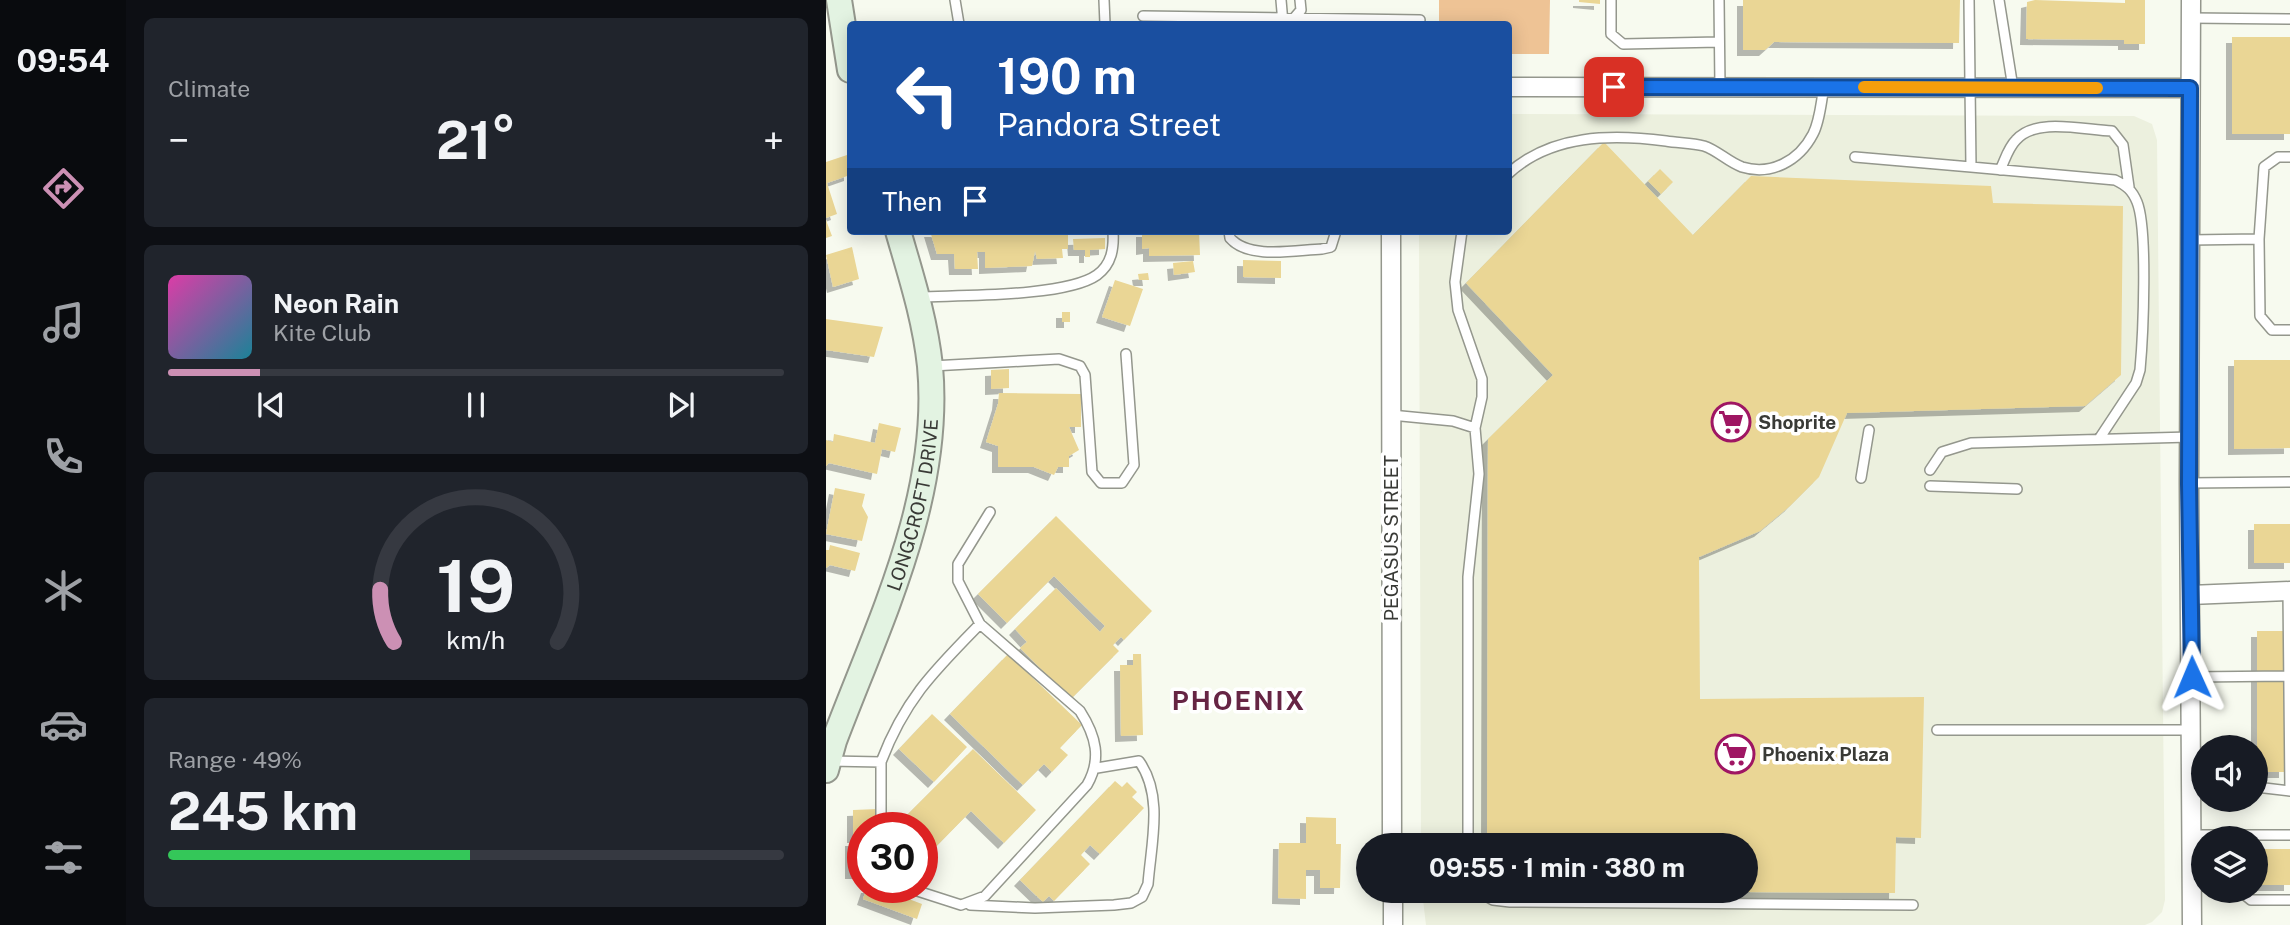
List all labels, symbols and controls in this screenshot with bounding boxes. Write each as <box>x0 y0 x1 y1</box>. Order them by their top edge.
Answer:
text: 09:54 <box>17 42 109 79</box>
text: 190 m <box>997 47 1137 105</box>
icon: left <box>882 49 973 140</box>
pin <box>1584 57 1644 117</box>
icon: arrive <box>1595 68 1633 106</box>
text: Climate <box>168 75 250 102</box>
text: Pandora Street <box>997 106 1221 143</box>
text: 21° <box>436 110 516 171</box>
text: − <box>168 118 189 163</box>
text: + <box>763 118 784 163</box>
icon: directions <box>39 164 88 213</box>
icon: arrive <box>956 182 994 220</box>
text: Then <box>882 186 942 217</box>
text: Neon Rain <box>273 288 399 319</box>
icon: music <box>39 298 88 347</box>
text: Kite Club <box>273 319 371 346</box>
icon: previous <box>252 386 290 424</box>
icon: pause <box>457 386 495 424</box>
icon: next <box>662 386 700 424</box>
supermarket icon: Shoprite <box>1710 401 1752 443</box>
place label: Shoprite <box>1758 411 1836 433</box>
street label: LONGCROFT DRIVE <box>882 418 942 594</box>
icon: phone <box>39 432 88 481</box>
street label: PEGASUS STREET <box>1380 455 1402 621</box>
text: 19 <box>436 543 516 628</box>
icon: climate <box>39 566 88 615</box>
text: km/h <box>447 625 505 655</box>
position arrow <box>2155 640 2229 714</box>
district label: PHOENIX <box>1172 685 1306 716</box>
icon: car <box>39 700 88 749</box>
supermarket icon: Phoenix Plaza <box>1714 733 1756 775</box>
map controls <box>2191 735 2268 903</box>
button: sound <box>2191 735 2268 812</box>
place label: Phoenix Plaza <box>1762 743 1889 765</box>
text: Range · 49% <box>168 746 302 773</box>
text: 245 km <box>168 781 358 842</box>
speed limit sign: 30 <box>847 812 938 903</box>
button: layers <box>2191 826 2268 903</box>
icon: filters <box>39 833 88 882</box>
text: 09:55 · 1 min · 380 m <box>1429 852 1685 883</box>

